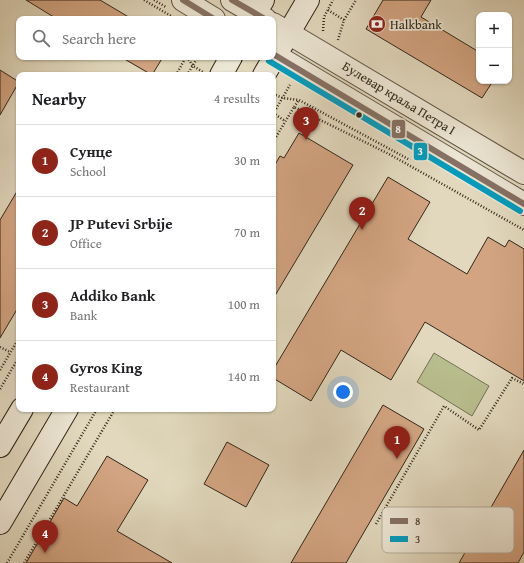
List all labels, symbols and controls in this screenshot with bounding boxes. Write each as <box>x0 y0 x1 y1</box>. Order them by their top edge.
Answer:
map controls <box>476 12 512 84</box>
button: + <box>476 12 512 48</box>
bank icon: Halkbank <box>367 14 387 34</box>
place label: Halkbank <box>390 15 442 34</box>
search box <box>16 16 276 60</box>
icon: search <box>30 27 52 49</box>
text: Search here <box>62 28 136 49</box>
button: − <box>476 48 512 84</box>
street label: Булевар краља Петра I <box>339 57 459 139</box>
text: Nearby <box>32 86 86 111</box>
text: 4 results <box>214 89 260 108</box>
pin: 3 <box>293 107 319 140</box>
unlabelled marker <box>354 110 364 120</box>
line badge: 8 <box>391 119 406 139</box>
text: 8 <box>395 121 401 137</box>
text: Сунце <box>70 141 112 162</box>
line badge: 3 <box>413 142 428 161</box>
text: 3 <box>417 143 423 159</box>
text: 1 <box>42 151 48 170</box>
text: 30 m <box>234 151 260 170</box>
text: School <box>70 162 106 181</box>
pin: 2 <box>349 197 375 230</box>
text: JP Putevi Srbije <box>70 213 173 234</box>
text: 2 <box>42 223 48 242</box>
text: 70 m <box>234 223 260 242</box>
text: Office <box>70 234 102 253</box>
text: Addiko Bank <box>70 285 155 306</box>
text: 3 <box>42 295 48 314</box>
text: 100 m <box>228 295 260 314</box>
text: Bank <box>70 306 97 325</box>
text: Gyros King <box>70 357 142 378</box>
text: 4 <box>42 367 48 386</box>
text: 140 m <box>228 367 260 386</box>
text: Restaurant <box>70 378 130 397</box>
your location <box>333 382 353 402</box>
pin: 1 <box>384 426 410 459</box>
legend <box>382 507 514 553</box>
text: 8 <box>415 513 420 529</box>
pin: 4 <box>32 520 58 553</box>
text: 3 <box>415 531 420 547</box>

